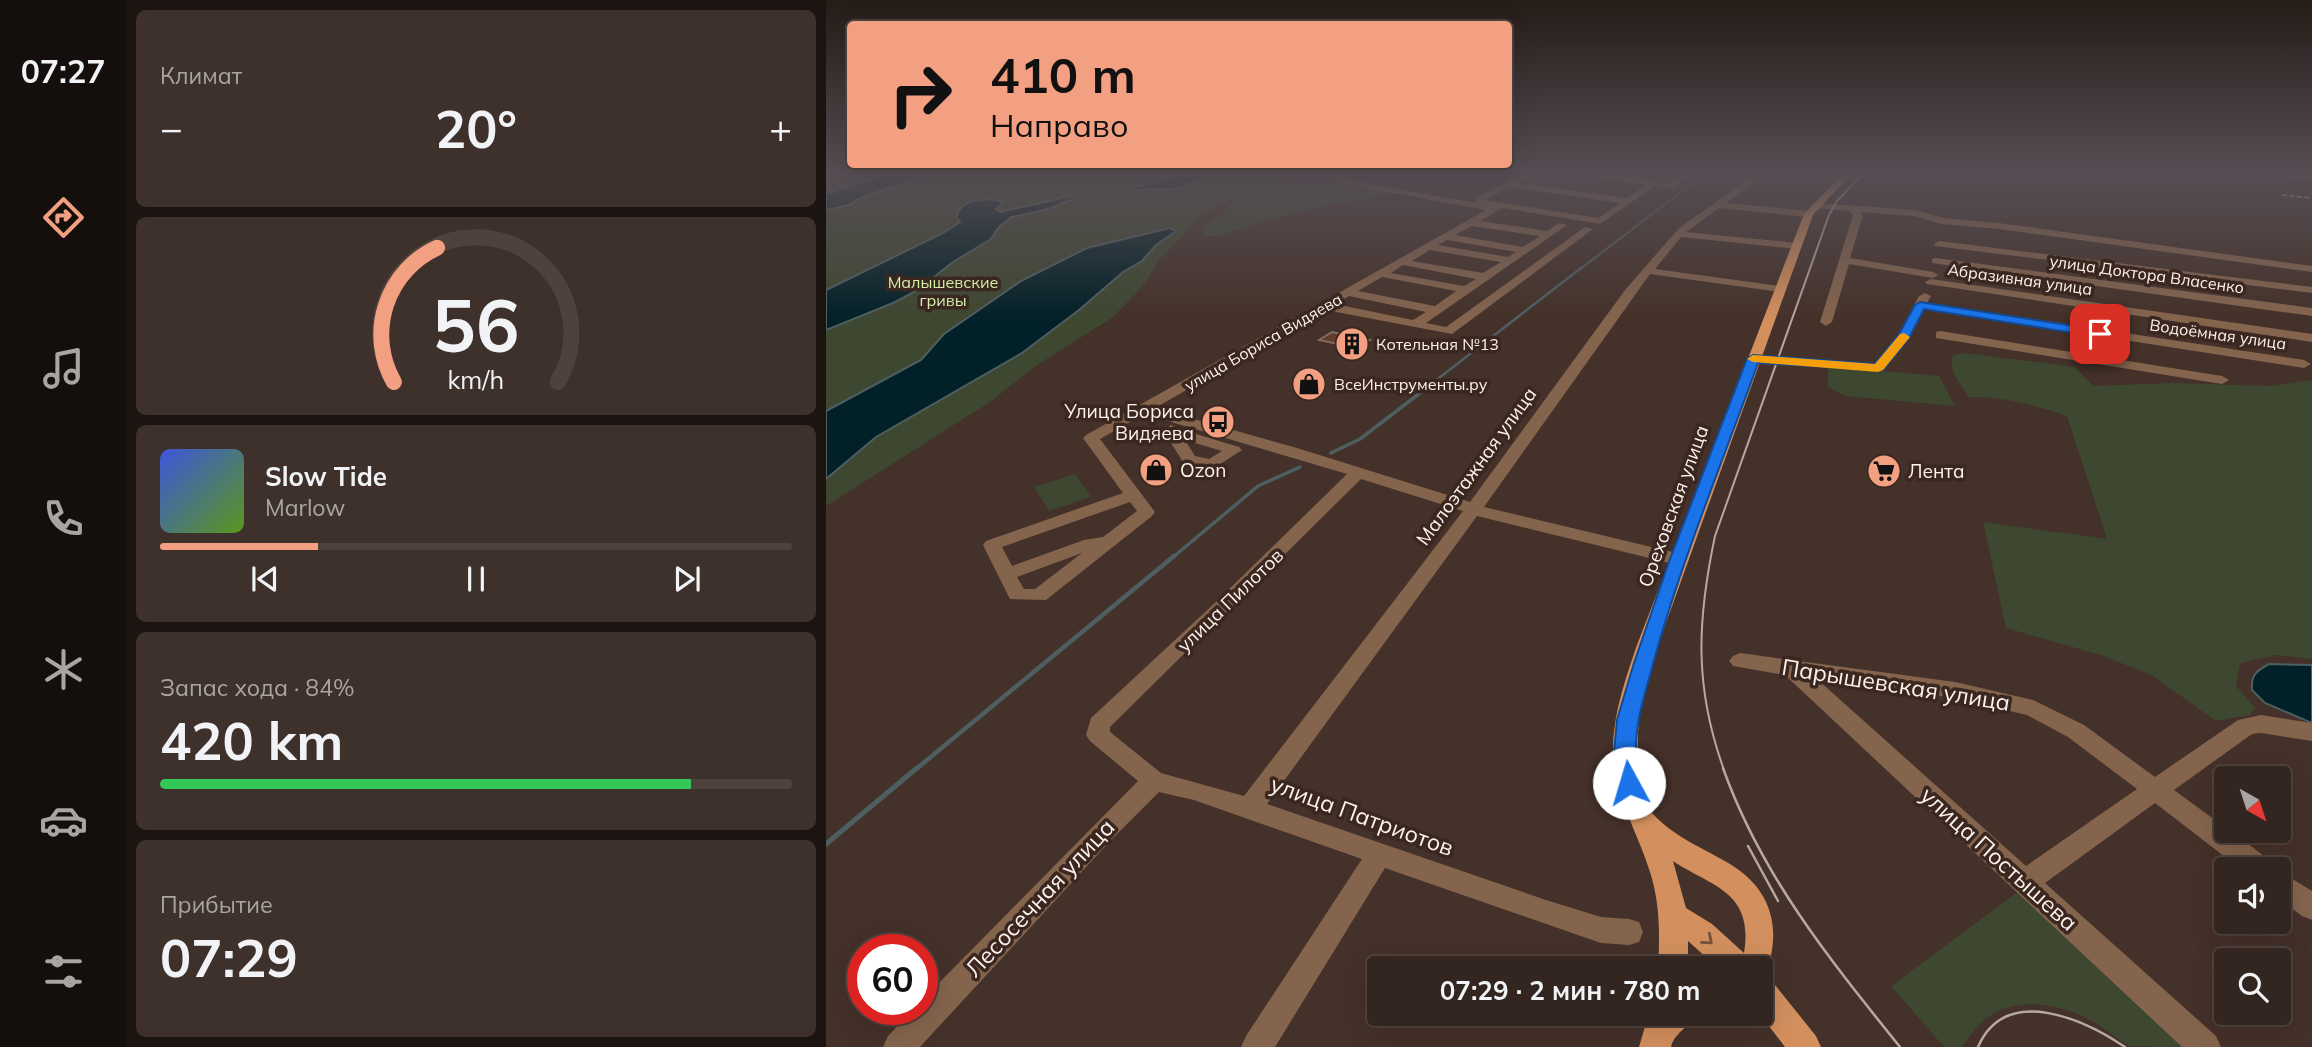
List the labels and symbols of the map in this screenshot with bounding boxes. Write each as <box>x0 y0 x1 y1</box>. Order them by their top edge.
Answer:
street label: улица Доктора Власенко <box>2048 250 2246 298</box>
street label: Абразивная улица <box>1946 259 2094 299</box>
park label: Малышевские гривы <box>888 272 998 310</box>
street label: улица Бориса Видяева <box>1181 289 1345 395</box>
pin <box>2070 304 2130 364</box>
street label: Водоёмная улица <box>2148 315 2288 353</box>
building icon: Котельная №13 <box>1333 325 1371 363</box>
place label: Котельная №13 <box>1376 334 1499 354</box>
shop icon: ВсеИнструменты.ру <box>1290 365 1328 403</box>
place label: ВсеИнструменты.ру <box>1334 374 1488 394</box>
street label: Малоэтажная улица <box>1411 382 1541 550</box>
place label: Улица Бориса Видяева <box>1063 399 1194 445</box>
bus stop icon: Улица Бориса Видяева <box>1199 403 1237 441</box>
street label: Ореховская улица <box>1633 422 1713 590</box>
shop icon: Ozon <box>1137 451 1175 489</box>
supermarket icon: Лента <box>1865 452 1903 490</box>
place label: Ozon <box>1180 458 1226 482</box>
place label: Лента <box>1908 459 1965 483</box>
street label: улица Пилотов <box>1172 543 1288 657</box>
street label: Парышевская улица <box>1780 652 2012 717</box>
position arrow <box>1592 746 1666 820</box>
north arrow <box>2214 766 2291 844</box>
street label: улица Патриотов <box>1267 769 1458 862</box>
street label: улица Постышева <box>1915 780 2084 937</box>
street label: Лесосечная улица <box>959 812 1120 983</box>
one-way arrow <box>1700 932 1713 944</box>
speed limit sign: 60 <box>847 934 938 1025</box>

